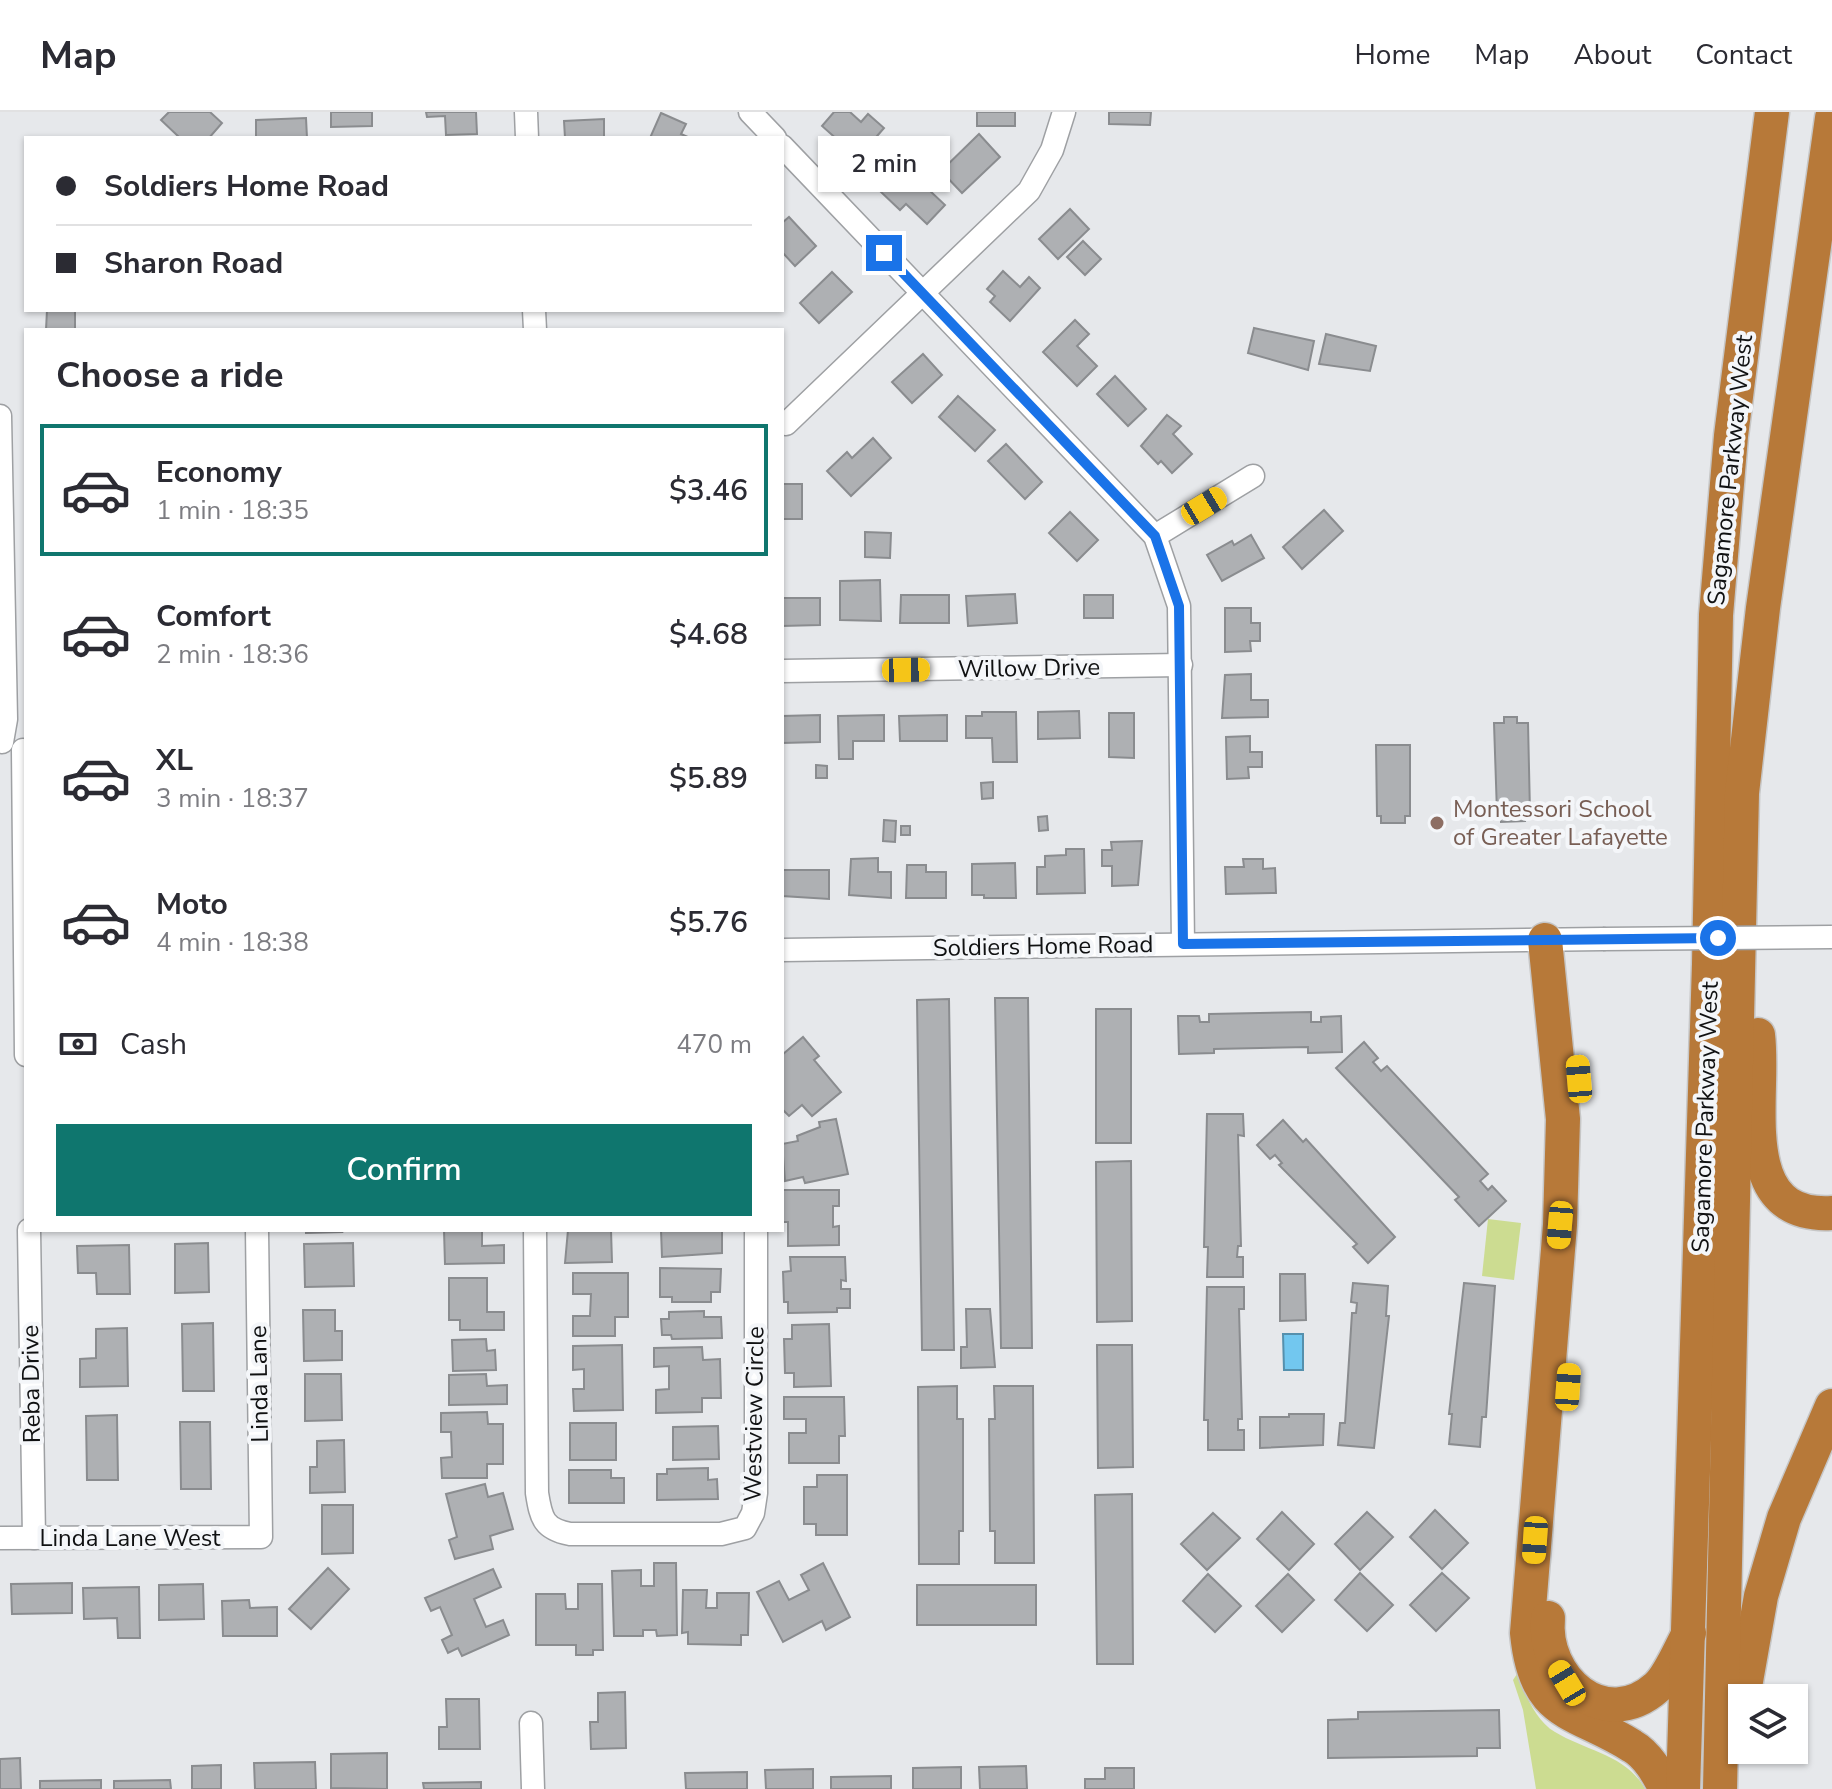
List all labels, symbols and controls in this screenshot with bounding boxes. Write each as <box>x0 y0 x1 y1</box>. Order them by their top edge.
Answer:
text: Map <box>40 30 117 81</box>
text: Home <box>1355 36 1430 74</box>
text: Map <box>1474 36 1529 74</box>
text: About <box>1573 36 1651 74</box>
text: Contact <box>1695 36 1792 74</box>
callout: 2 min <box>818 137 950 193</box>
text: 2 min <box>851 146 917 181</box>
text: Soldiers Home Road <box>104 166 389 207</box>
route end <box>866 235 902 271</box>
text: Sharon Road <box>104 243 283 284</box>
street label: Sagamore Parkway West <box>1700 333 1760 607</box>
text: Choose a ride <box>56 351 284 400</box>
text: Economy <box>156 452 282 493</box>
icon: car <box>60 454 132 526</box>
text: $3.46 <box>669 470 748 511</box>
car <box>1177 483 1231 529</box>
text: 1 min · 18:35 <box>156 493 309 528</box>
text: Comfort <box>156 596 271 637</box>
icon: car <box>60 598 132 670</box>
text: $4.68 <box>669 614 748 655</box>
text: 2 min · 18:36 <box>156 637 309 672</box>
street label: Willow Drive <box>957 651 1101 685</box>
car <box>882 658 930 682</box>
text: XL <box>156 740 193 781</box>
icon: car <box>60 742 132 814</box>
text: $5.89 <box>669 758 748 799</box>
text: 3 min · 18:37 <box>156 781 309 816</box>
place label: Montessori School of Greater Lafayette <box>1453 793 1668 853</box>
marker: Montessori School of Greater Lafayette <box>1428 814 1446 832</box>
text: Moto <box>156 884 228 925</box>
icon: car <box>60 886 132 958</box>
text: $5.76 <box>669 902 748 943</box>
route start <box>1700 920 1736 956</box>
text: 4 min · 18:38 <box>156 925 309 960</box>
street label: Soldiers Home Road <box>932 928 1154 964</box>
street label: Sagamore Parkway West <box>1684 980 1726 1253</box>
icon: cash <box>56 1022 100 1066</box>
text: Cash <box>120 1024 187 1065</box>
text: 470 m <box>676 1027 752 1062</box>
car <box>1565 1054 1593 1104</box>
button: Confirm <box>56 1124 752 1216</box>
car <box>1546 1200 1574 1250</box>
street label: Reba Drive <box>14 1325 48 1443</box>
street label: Linda Lane <box>242 1325 276 1443</box>
street label: Westview Circle <box>736 1326 772 1502</box>
car <box>1554 1362 1582 1412</box>
car <box>1521 1515 1549 1565</box>
street label: Linda Lane West <box>39 1522 221 1554</box>
car <box>1544 1656 1590 1710</box>
map controls <box>1728 1684 1808 1764</box>
button: layers <box>1728 1684 1808 1764</box>

